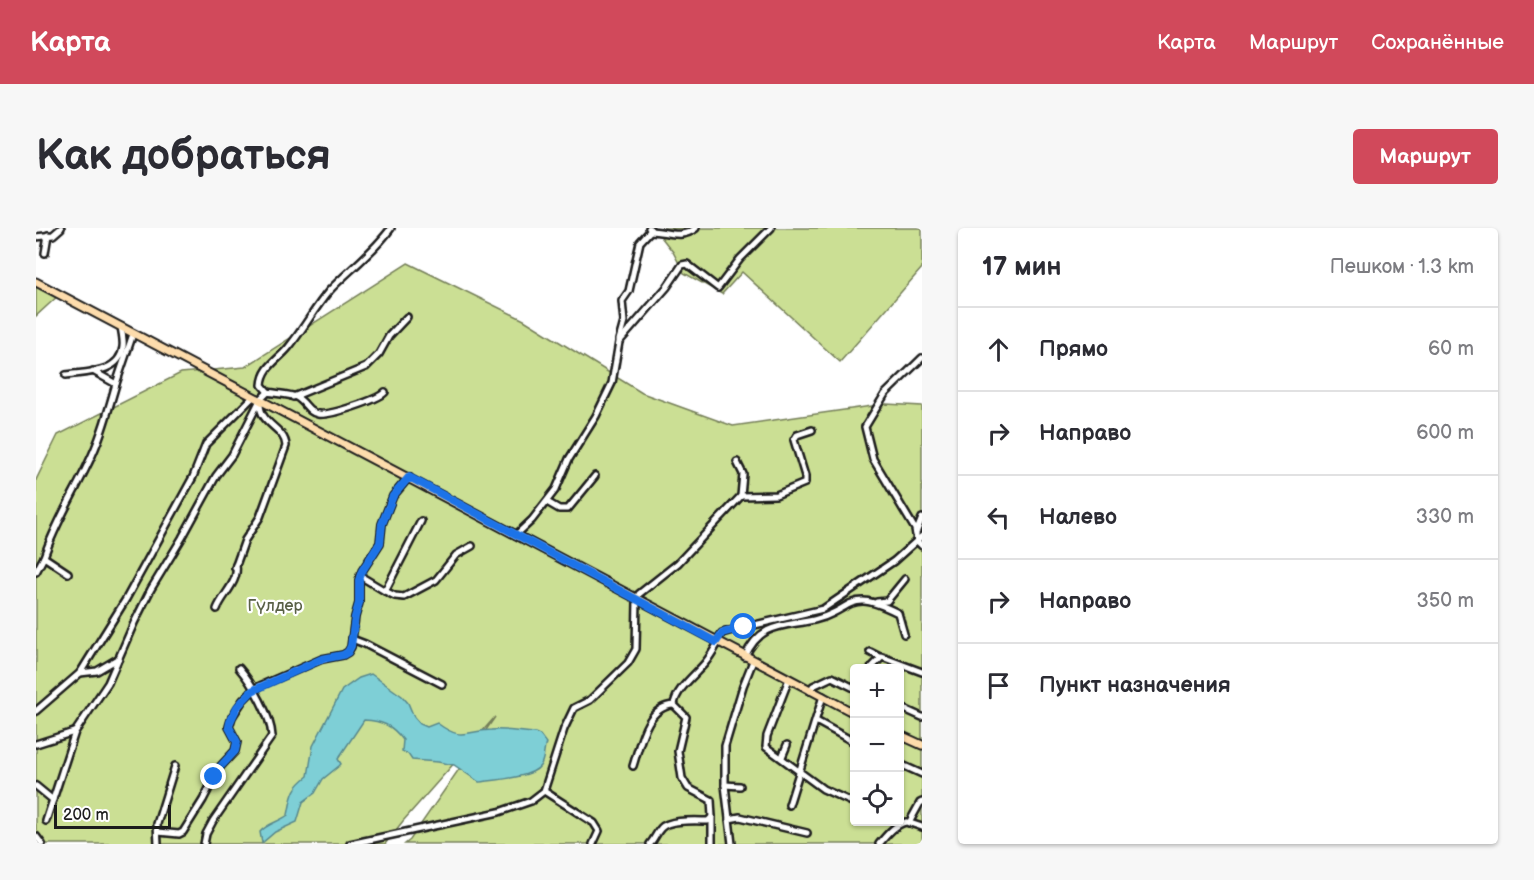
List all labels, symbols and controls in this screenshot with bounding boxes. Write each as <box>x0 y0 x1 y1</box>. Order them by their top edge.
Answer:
text: Карта <box>30 26 110 59</box>
text: Карта <box>1157 30 1216 55</box>
text: Маршрут <box>1249 30 1338 55</box>
text: Сохранённые <box>1371 30 1504 55</box>
button: Маршрут <box>1353 129 1498 184</box>
text: Как добраться <box>36 131 331 182</box>
text: 17 мин <box>982 252 1061 283</box>
text: Пешком · 1.3 km <box>1330 255 1474 279</box>
icon: ahead <box>982 333 1015 366</box>
text: Прямо <box>1039 336 1108 363</box>
text: 60 m <box>1428 337 1474 361</box>
icon: right <box>982 417 1015 450</box>
text: Направо <box>1039 420 1131 447</box>
text: 600 m <box>1416 421 1474 445</box>
icon: left <box>982 501 1015 534</box>
text: Налево <box>1039 504 1117 531</box>
text: 330 m <box>1416 505 1474 529</box>
icon: right <box>982 585 1015 618</box>
text: Направо <box>1039 588 1131 615</box>
text: 350 m <box>1417 589 1474 613</box>
park label: Гүлдер <box>247 597 303 616</box>
route start <box>730 613 756 639</box>
map controls <box>850 664 904 826</box>
button: + <box>850 664 904 718</box>
icon: arrive <box>982 669 1015 702</box>
text: Пункт назначения <box>1039 672 1231 699</box>
button: − <box>850 718 904 772</box>
route end <box>200 763 226 789</box>
button: locate <box>850 772 904 826</box>
scale bar <box>54 802 171 830</box>
text: 200 m <box>63 806 109 825</box>

